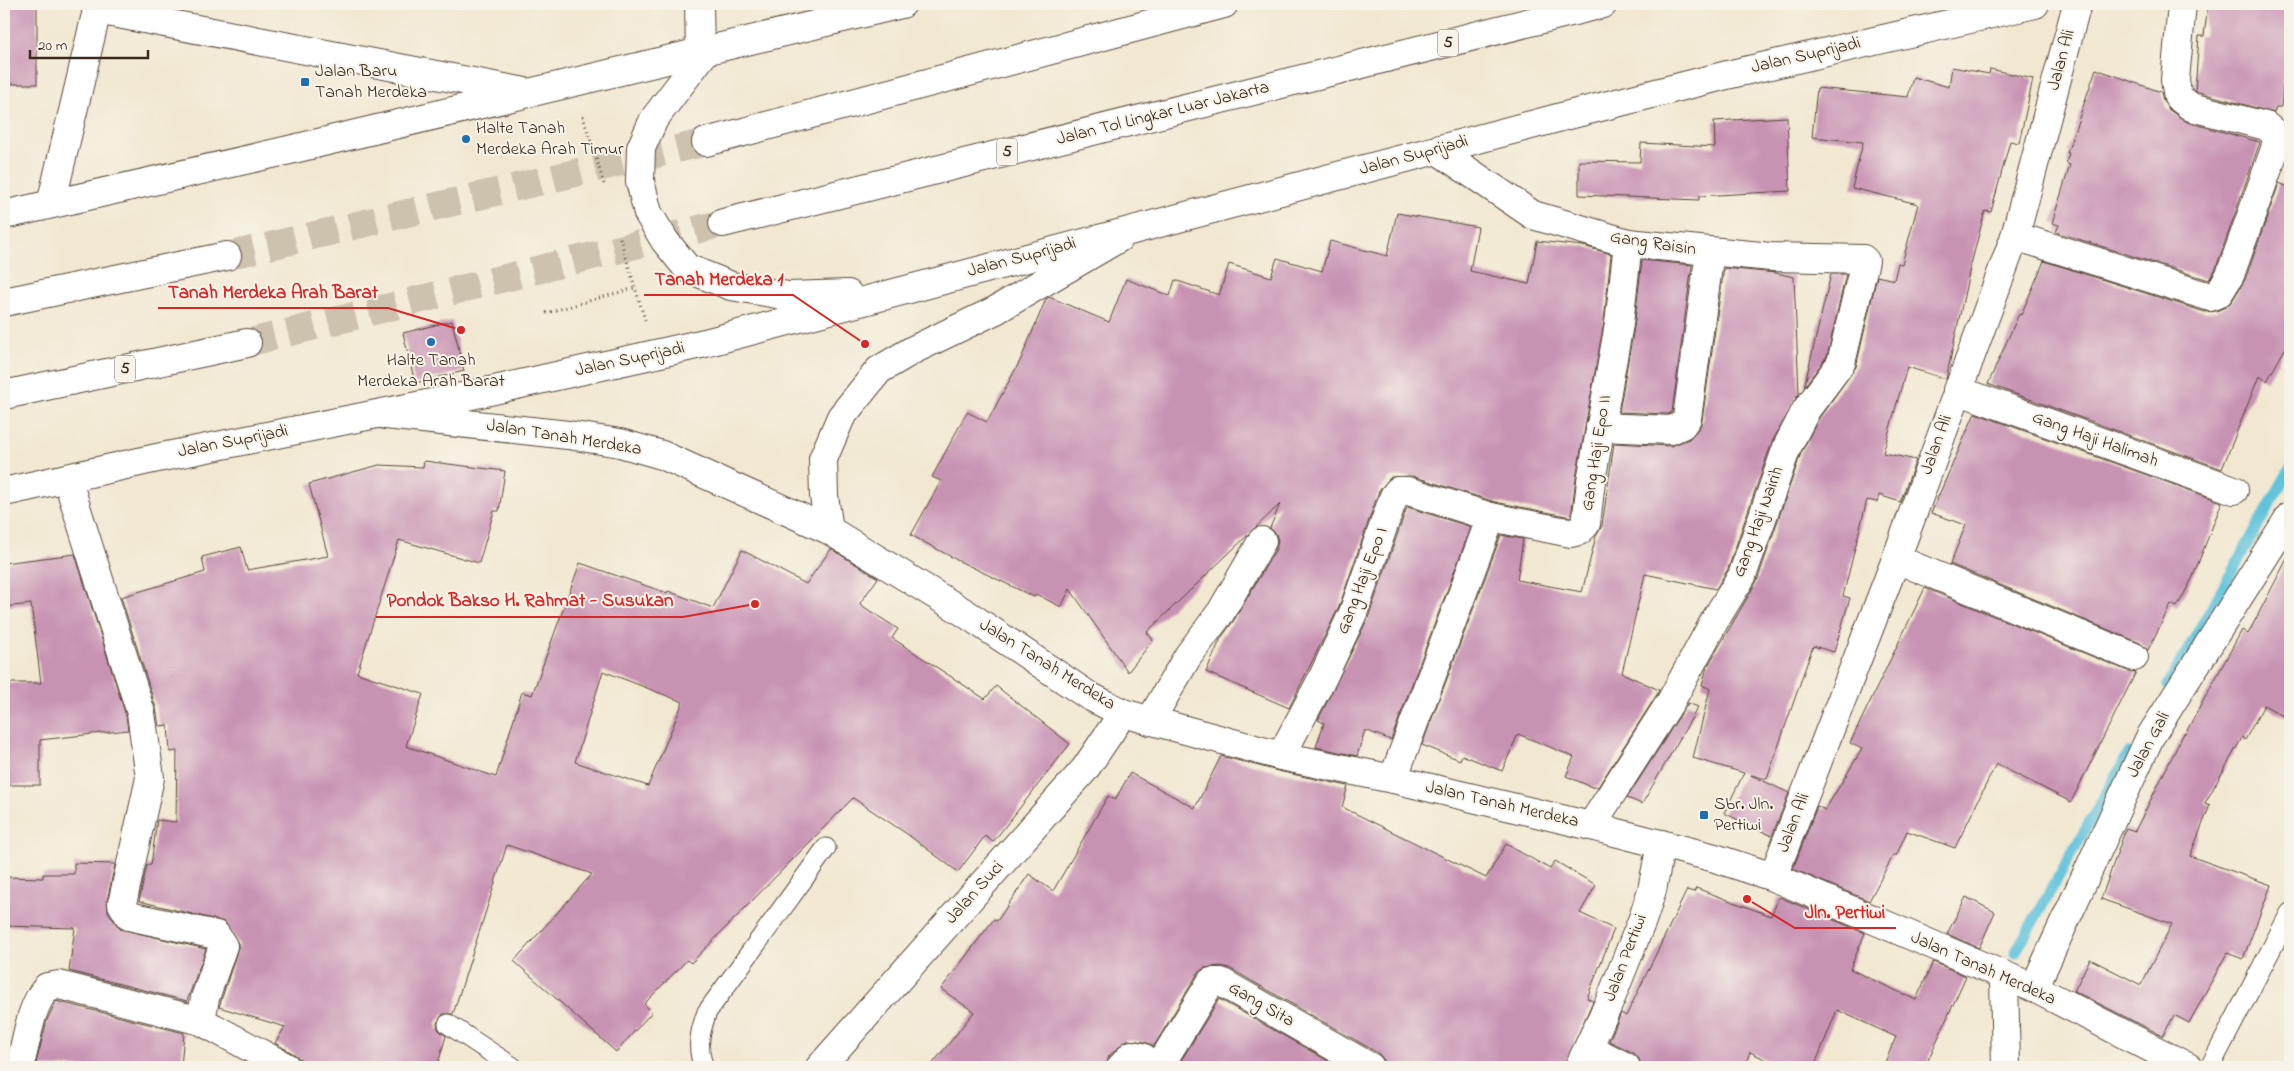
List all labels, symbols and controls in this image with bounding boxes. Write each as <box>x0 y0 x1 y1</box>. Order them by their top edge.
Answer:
street label: Jalan Ali <box>2041 27 2083 93</box>
scale bar <box>30 28 148 60</box>
road number: 5 <box>1438 29 1458 56</box>
street label: Jalan Suprijadi <box>1749 31 1863 81</box>
text: 20 m <box>38 35 68 57</box>
place label: Jalan Baru Tanah Merdeka <box>315 59 427 106</box>
street label: Jalan Tol Lingkar Luar Jakarta <box>1054 75 1272 154</box>
marker: Jalan Baru Tanah Merdeka <box>299 76 311 88</box>
place label: Halte Tanah Merdeka Arah Timur <box>476 116 624 163</box>
street label: Jalan Suprijadi <box>1357 129 1471 183</box>
marker: Halte Tanah Merdeka Arah Timur <box>460 133 472 145</box>
road number: 5 <box>997 138 1017 166</box>
street label: Gang Raisin <box>1608 224 1698 265</box>
street label: Jalan Suprijadi <box>965 231 1079 285</box>
callout: Tanah Merdeka 1 <box>644 261 793 295</box>
text: Tanah Merdeka 1 <box>654 267 784 294</box>
callout: Tanah Merdeka Arah Barat <box>158 274 388 308</box>
text: Tanah Merdeka Arah Barat <box>168 280 379 307</box>
marker: Halte Tanah Merdeka Arah Barat <box>425 336 437 348</box>
street label: Jalan Suprijadi <box>573 336 687 384</box>
place label: Halte Tanah Merdeka Arah Barat <box>357 348 505 395</box>
road number: 5 <box>115 356 135 382</box>
street label: Gang Haji Epo II <box>1575 393 1620 513</box>
street label: Gang Haji Halimah <box>2028 405 2162 476</box>
street label: Jalan Ali <box>1914 411 1960 479</box>
street label: Jalan Tanah Merdeka <box>485 413 643 463</box>
street label: Jalan Suprijadi <box>176 419 290 465</box>
street label: Gang Haji Nairih <box>1727 463 1792 582</box>
street label: Gang Haji Epo I <box>1331 524 1396 639</box>
callout: Pondok Bakso H. Rahmat - Susukan <box>376 583 683 617</box>
text: Pondok Bakso H. Rahmat - Susukan <box>387 588 673 615</box>
street label: Jalan Tanah Merdeka <box>974 612 1120 718</box>
street label: Jalan Gali <box>2121 707 2177 783</box>
street label: Jalan Tanah Merdeka <box>1423 775 1581 835</box>
street label: Jalan Ali <box>1771 789 1817 857</box>
place label: Sbr. Jln. Pertiwi <box>1714 792 1773 839</box>
marker: Sbr. Jln. Pertiwi <box>1698 809 1710 821</box>
street label: Jalan Suci <box>939 855 1011 931</box>
callout: Jln. Pertiwi <box>1795 894 1896 928</box>
text: Jln. Pertiwi <box>1805 900 1885 927</box>
street label: Jalan Pertiwi <box>1597 910 1655 1006</box>
street label: Jalan Tanah Merdeka <box>1906 925 2060 1013</box>
street label: Gang Sita <box>1222 975 1299 1035</box>

